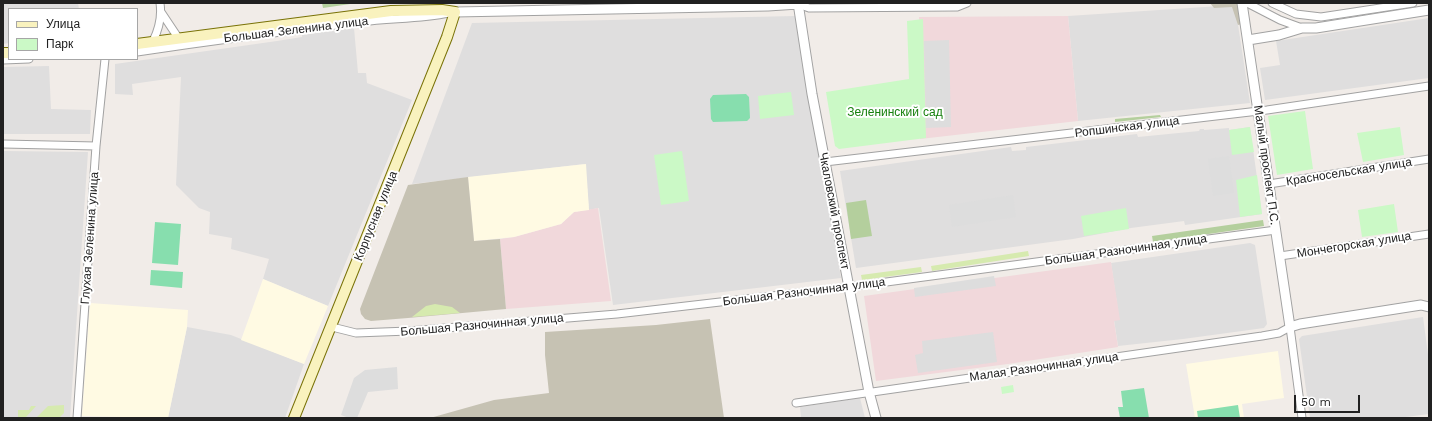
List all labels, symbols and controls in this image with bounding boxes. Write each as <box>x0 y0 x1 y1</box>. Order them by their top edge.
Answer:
legend <box>8 8 138 60</box>
street label: Большая Зеленина улица <box>223 14 369 46</box>
text: Улица <box>46 17 80 31</box>
text: Парк <box>46 37 73 51</box>
street label: Малый проспект П.С. <box>1250 104 1282 226</box>
park label: Зеленинский сад <box>847 105 943 119</box>
street label: Ропшинская улица <box>1074 113 1180 141</box>
street label: Чкаловский проспект <box>816 151 852 271</box>
street label: Красносельская улица <box>1285 155 1413 189</box>
street label: Корпусная улица <box>351 169 401 263</box>
street label: Глухая Зеленина улица <box>78 171 102 305</box>
street label: Мончегорская улица <box>1296 229 1412 261</box>
street label: Большая Разночинная улица <box>1044 231 1208 269</box>
street label: Большая Разночинная улица <box>722 275 886 309</box>
street label: Большая Разночинная улица <box>400 311 564 339</box>
street label: Малая Разночинная улица <box>969 349 1119 385</box>
scale bar <box>1296 387 1362 413</box>
text: 50 m <box>1301 395 1331 409</box>

